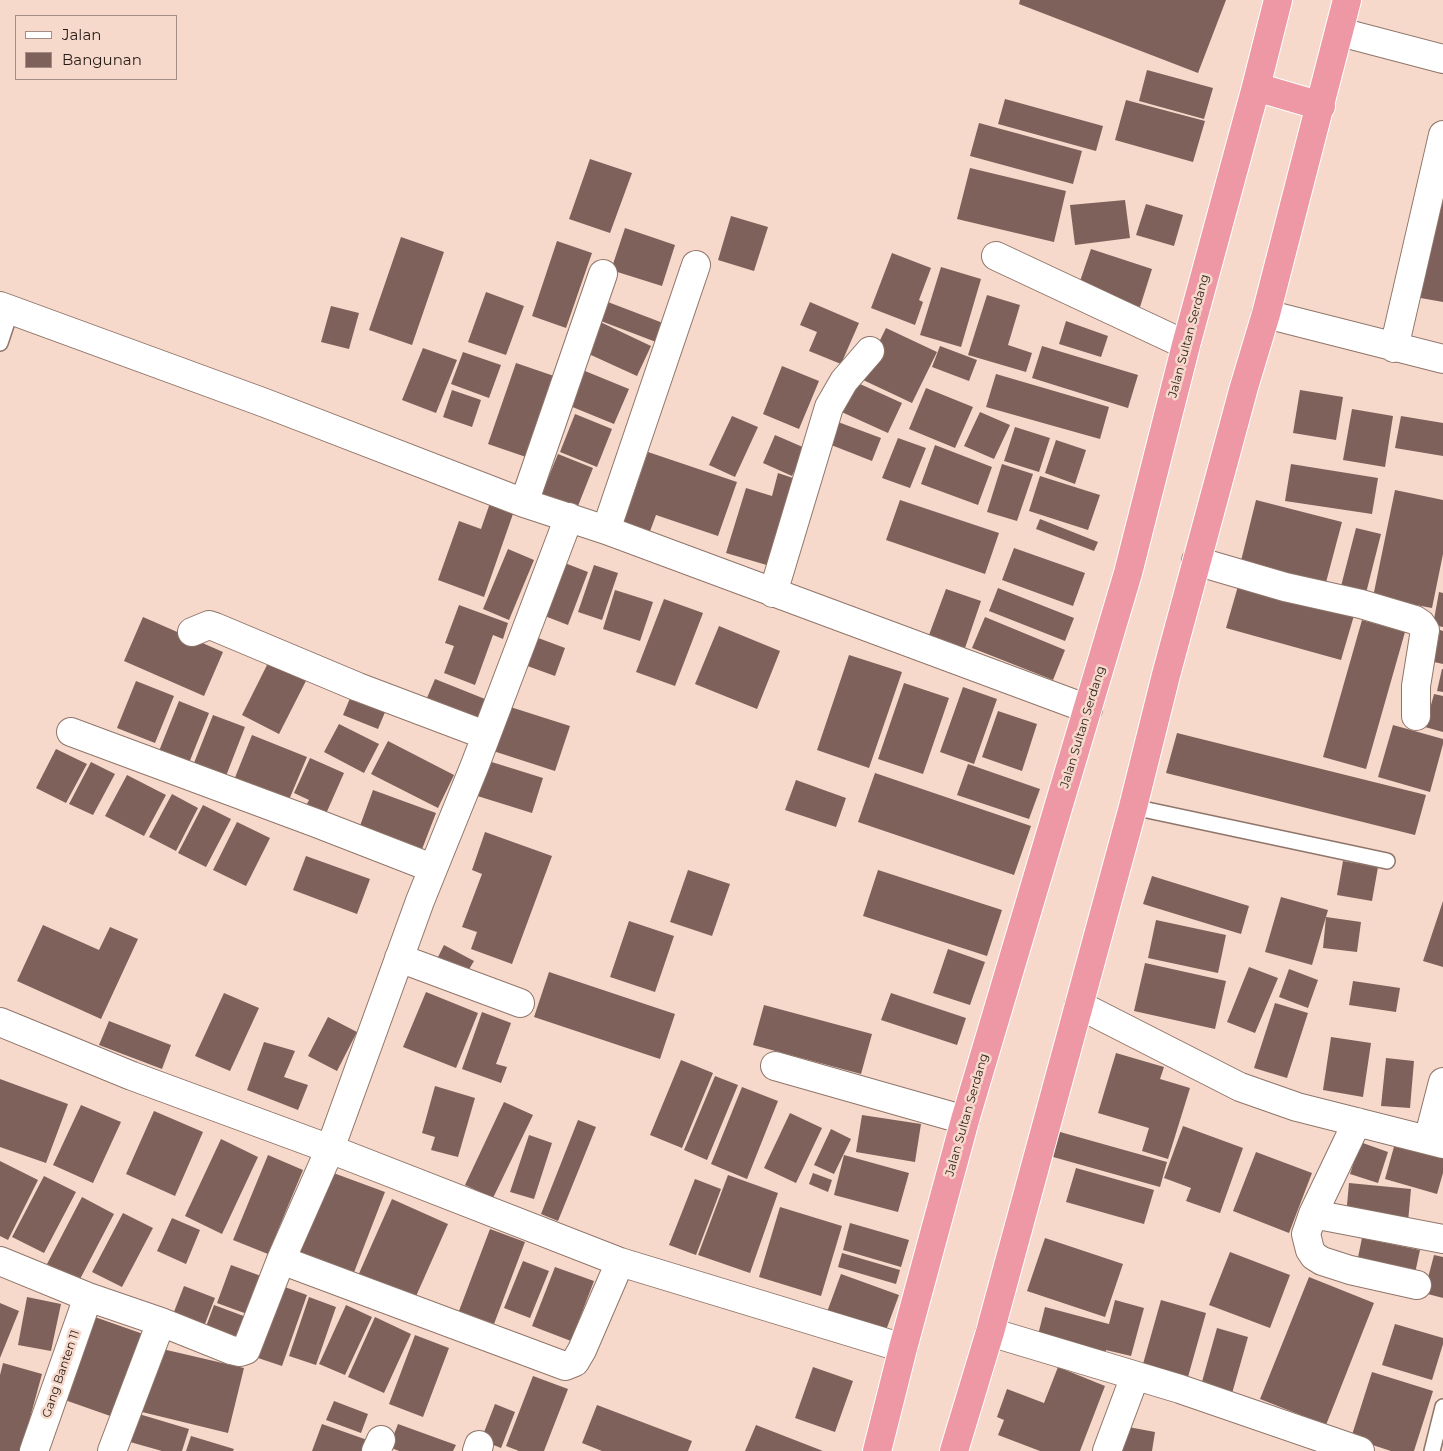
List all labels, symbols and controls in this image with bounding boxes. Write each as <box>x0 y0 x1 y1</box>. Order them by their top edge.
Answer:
legend <box>15 15 178 80</box>
text: Jalan <box>62 25 101 44</box>
text: Bangunan <box>62 50 142 69</box>
street label: Jalan Sultan Serdang <box>1166 273 1212 399</box>
street label: Jalan Sultan Serdang <box>1058 664 1108 790</box>
street label: Jalan Sultan Serdang <box>943 1052 991 1178</box>
street label: Gang Banten 11 <box>39 1328 83 1420</box>

